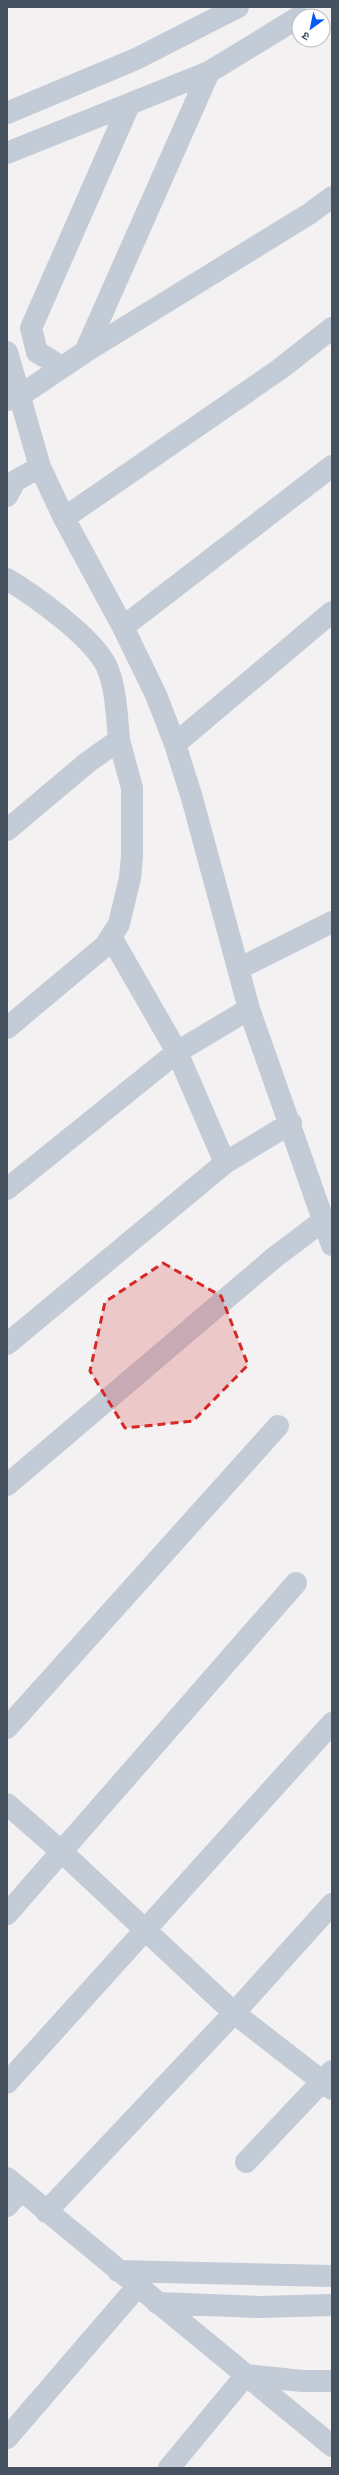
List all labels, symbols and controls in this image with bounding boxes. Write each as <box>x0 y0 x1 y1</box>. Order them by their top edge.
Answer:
north arrow <box>291 8 331 48</box>
text: उ <box>298 28 312 45</box>

